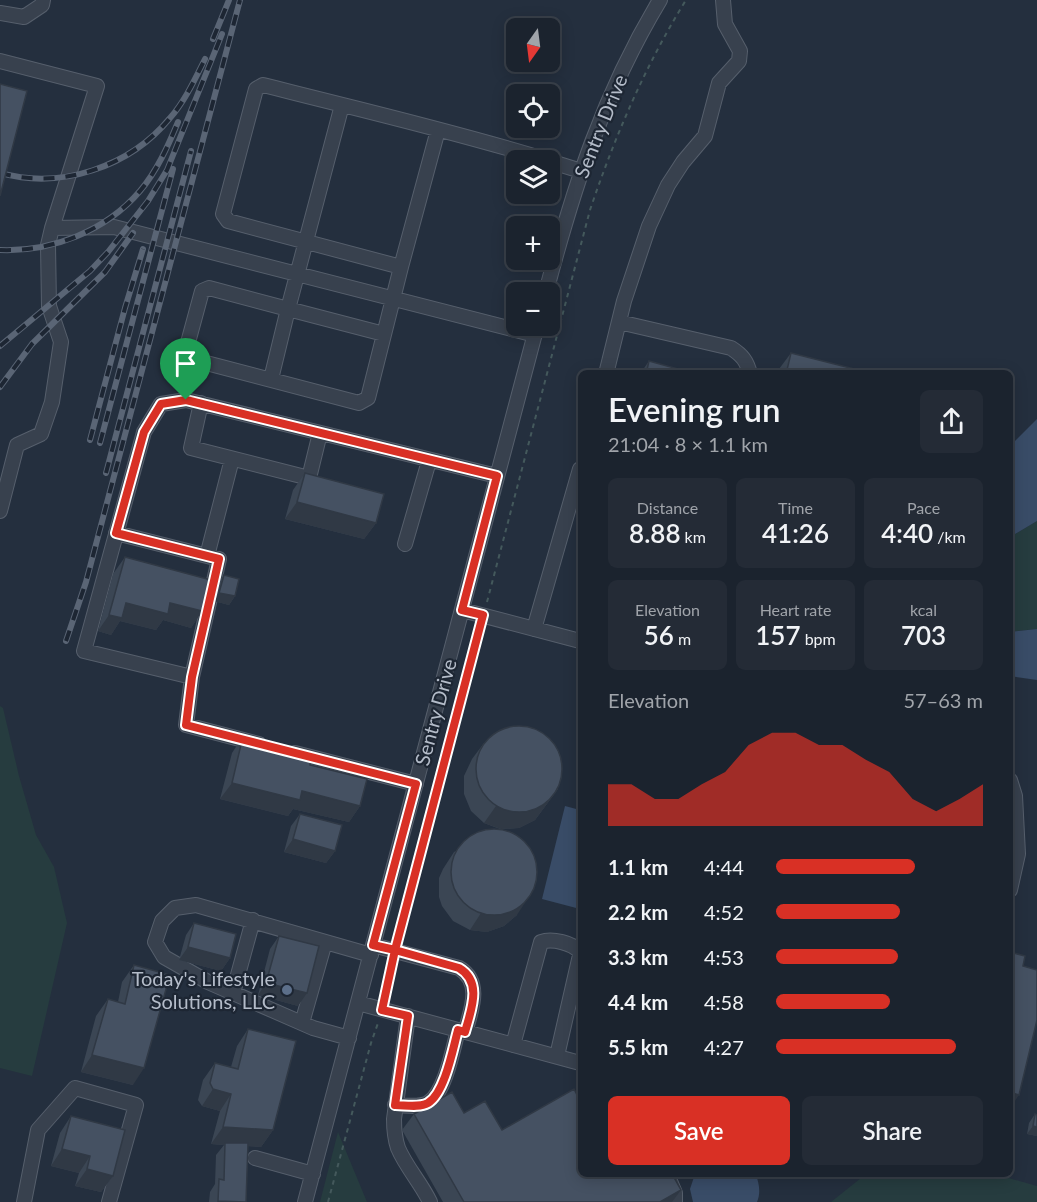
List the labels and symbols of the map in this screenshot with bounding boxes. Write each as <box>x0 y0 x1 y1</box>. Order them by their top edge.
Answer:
north arrow <box>506 18 560 72</box>
street label: Sentry Drive <box>568 71 632 181</box>
pin <box>160 338 211 400</box>
street label: Sentry Drive <box>409 656 461 768</box>
place label: Today's Lifestyle Solutions, LLC <box>132 966 275 1013</box>
marker: Today's Lifestyle Solutions, LLC <box>280 983 294 997</box>

